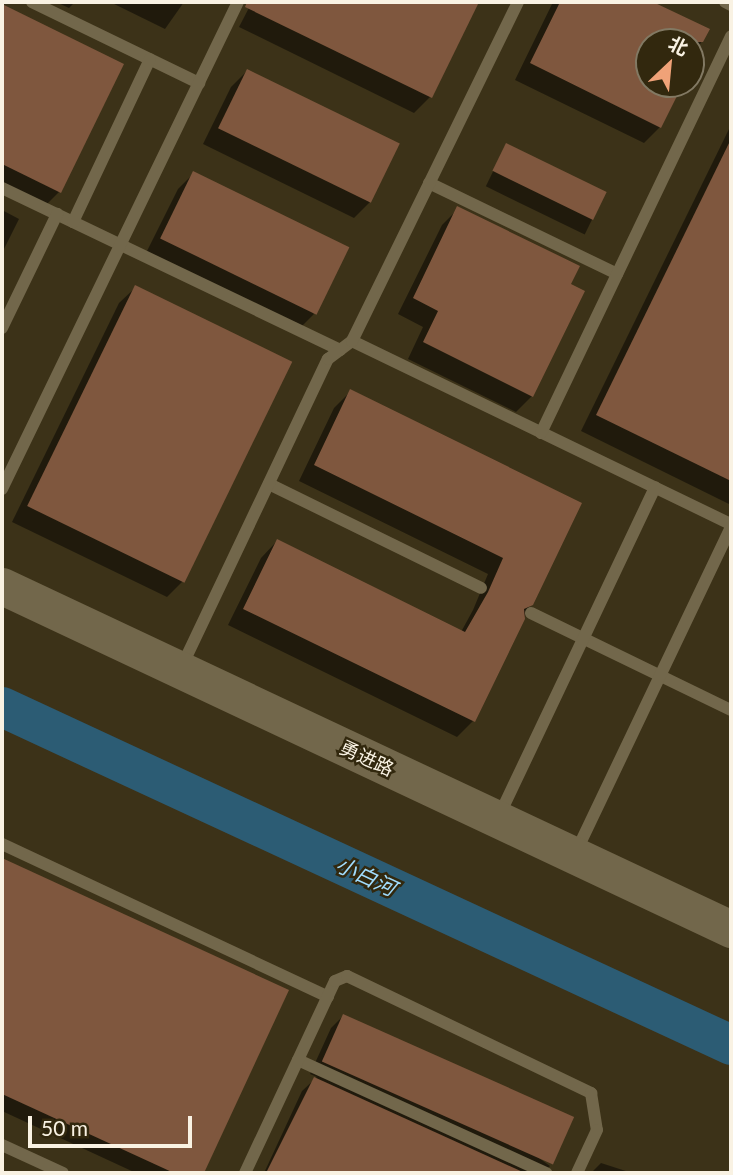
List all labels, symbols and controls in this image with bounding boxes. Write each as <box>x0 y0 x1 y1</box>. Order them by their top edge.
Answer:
north arrow <box>635 28 705 98</box>
text: 北 <box>665 31 692 60</box>
street label: 勇进路 <box>336 736 398 780</box>
water label: 小白河 <box>332 851 400 901</box>
scale bar <box>32 1102 196 1146</box>
text: 50 m <box>41 1115 88 1140</box>

